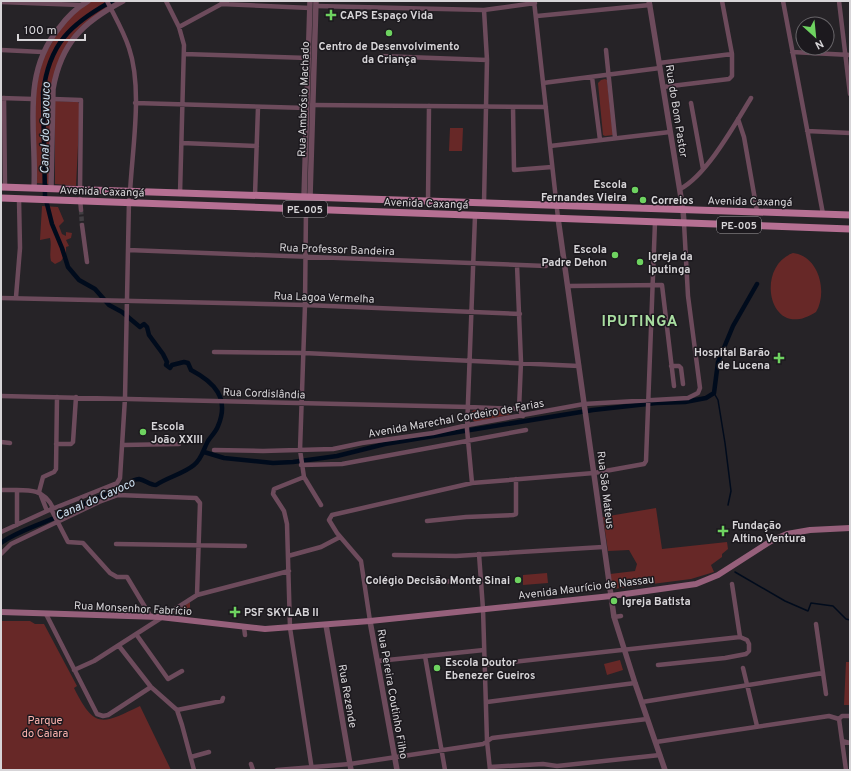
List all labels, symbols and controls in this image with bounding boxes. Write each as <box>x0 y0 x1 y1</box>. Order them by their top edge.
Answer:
marker: CAPS Espaço Vida <box>325 9 337 21</box>
place label: CAPS Espaço Vida <box>340 9 433 23</box>
scale bar <box>18 16 85 42</box>
north arrow <box>795 16 835 56</box>
text: 100 m <box>24 23 57 39</box>
marker: Centro de Desenvolvimento da Criança <box>384 28 394 38</box>
text: N <box>812 36 826 52</box>
place label: Centro de Desenvolvimento da Criança <box>319 40 459 67</box>
street label: Rua Ambrósio Machado <box>295 41 313 157</box>
street label: Rua do Bom Pastor <box>662 64 690 159</box>
water label: Canal do Cavouco <box>37 81 55 174</box>
place label: Escola Fernandes Vieira <box>541 178 627 205</box>
street label: Avenida Caxangá <box>59 184 145 200</box>
marker: Escola Fernandes Vieira <box>630 185 640 195</box>
place label: Correios <box>651 194 694 208</box>
street label: Avenida Caxangá <box>707 194 793 210</box>
marker: Correios <box>638 195 648 205</box>
street label: Avenida Caxangá <box>383 196 469 212</box>
road number: PE-005 <box>283 201 327 217</box>
road number: PE-005 <box>717 217 761 233</box>
street label: Rua Professor Bandeira <box>279 241 395 259</box>
place label: Escola Padre Dehon <box>542 243 607 270</box>
marker: Escola Padre Dehon <box>610 250 620 260</box>
place label: Igreja da Iputinga <box>648 250 693 277</box>
marker: Igreja da Iputinga <box>635 257 645 267</box>
street label: Rua Lagoa Vermelha <box>273 289 375 307</box>
district label: IPUTINGA <box>601 313 679 332</box>
place label: Hospital Barão de Lucena <box>694 346 770 373</box>
marker: Hospital Barão de Lucena <box>773 352 785 364</box>
street label: Rua Cordislândia <box>222 386 306 402</box>
street label: Avenida Marechal Cordeiro de Farias <box>367 397 545 441</box>
place label: Escola João XXIII <box>151 420 203 447</box>
marker: Escola João XXIII <box>138 427 148 437</box>
street label: Rua São Mateus <box>593 450 617 530</box>
water label: Canal do Cavoco <box>53 475 138 525</box>
place label: Fundação Altino Ventura <box>732 519 806 546</box>
marker: Fundação Altino Ventura <box>717 525 729 537</box>
street label: Avenida Maurício de Nassau <box>517 573 655 603</box>
place label: Colégio Decisão Monte Sinai <box>365 574 510 588</box>
marker: Colégio Decisão Monte Sinai <box>513 575 523 585</box>
place label: Igreja Batista <box>622 595 691 609</box>
marker: Igreja Batista <box>609 596 619 606</box>
street label: Rua Monsenhor Fabrício <box>74 599 192 619</box>
marker: PSF SKYLAB II <box>229 606 241 618</box>
place label: PSF SKYLAB II <box>244 606 319 620</box>
street label: Rua Pereira Coutinho Filho <box>374 628 410 760</box>
place label: Escola Doutor Ebenezer Gueiros <box>445 656 535 683</box>
street label: Rua Rezende <box>335 663 360 729</box>
marker: Escola Doutor Ebenezer Gueiros <box>432 663 442 673</box>
park label: Parque do Caiara <box>22 714 68 741</box>

